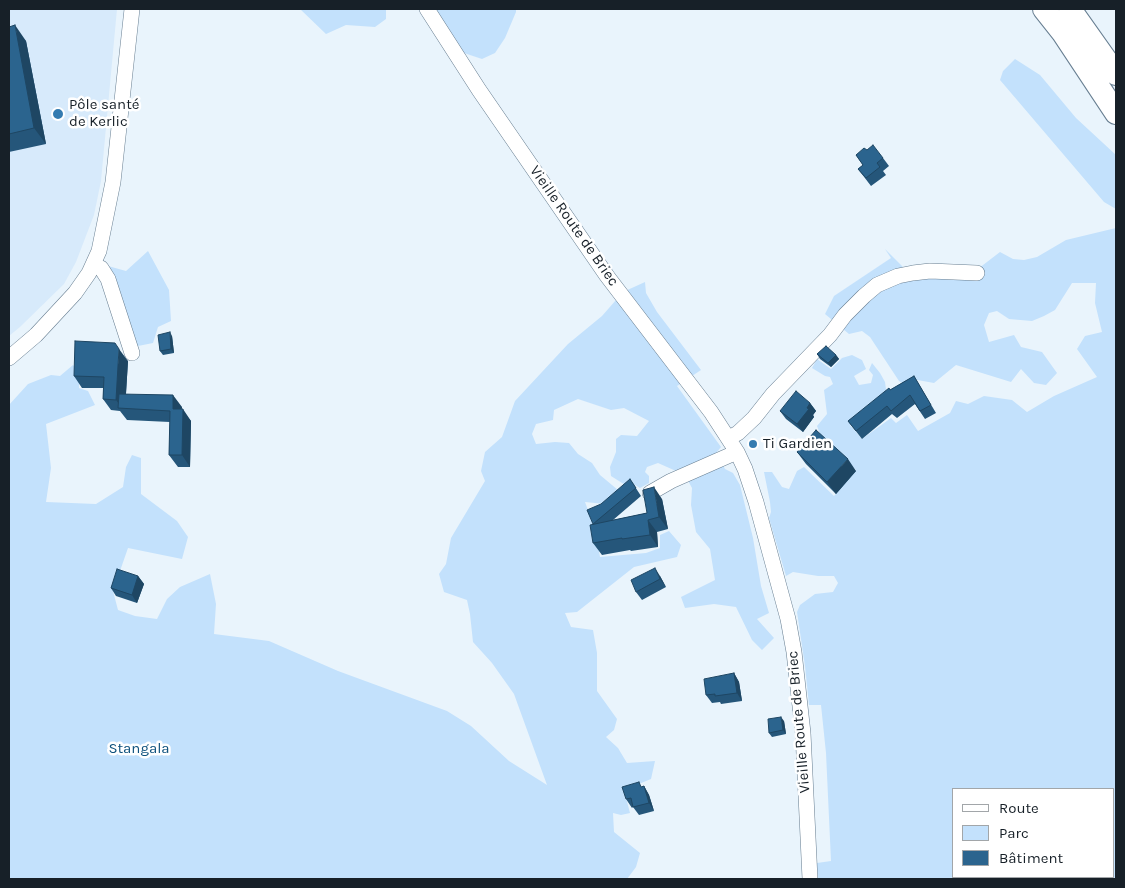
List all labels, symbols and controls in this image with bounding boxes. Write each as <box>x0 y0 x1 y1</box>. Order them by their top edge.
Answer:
place label: Pôle santé de Kerlic <box>69 96 139 131</box>
marker: Pôle santé de Kerlic <box>51 107 65 121</box>
street label: Vieille Route de Briec <box>526 162 622 290</box>
place label: Ti Gardien <box>763 435 832 453</box>
marker: Ti Gardien <box>747 438 759 450</box>
street label: Vieille Route de Briec <box>784 650 814 794</box>
park label: Stangala <box>108 740 170 758</box>
legend <box>952 788 1115 878</box>
text: Route <box>999 799 1039 817</box>
text: Parc <box>999 824 1029 842</box>
text: Bâtiment <box>999 849 1063 867</box>

